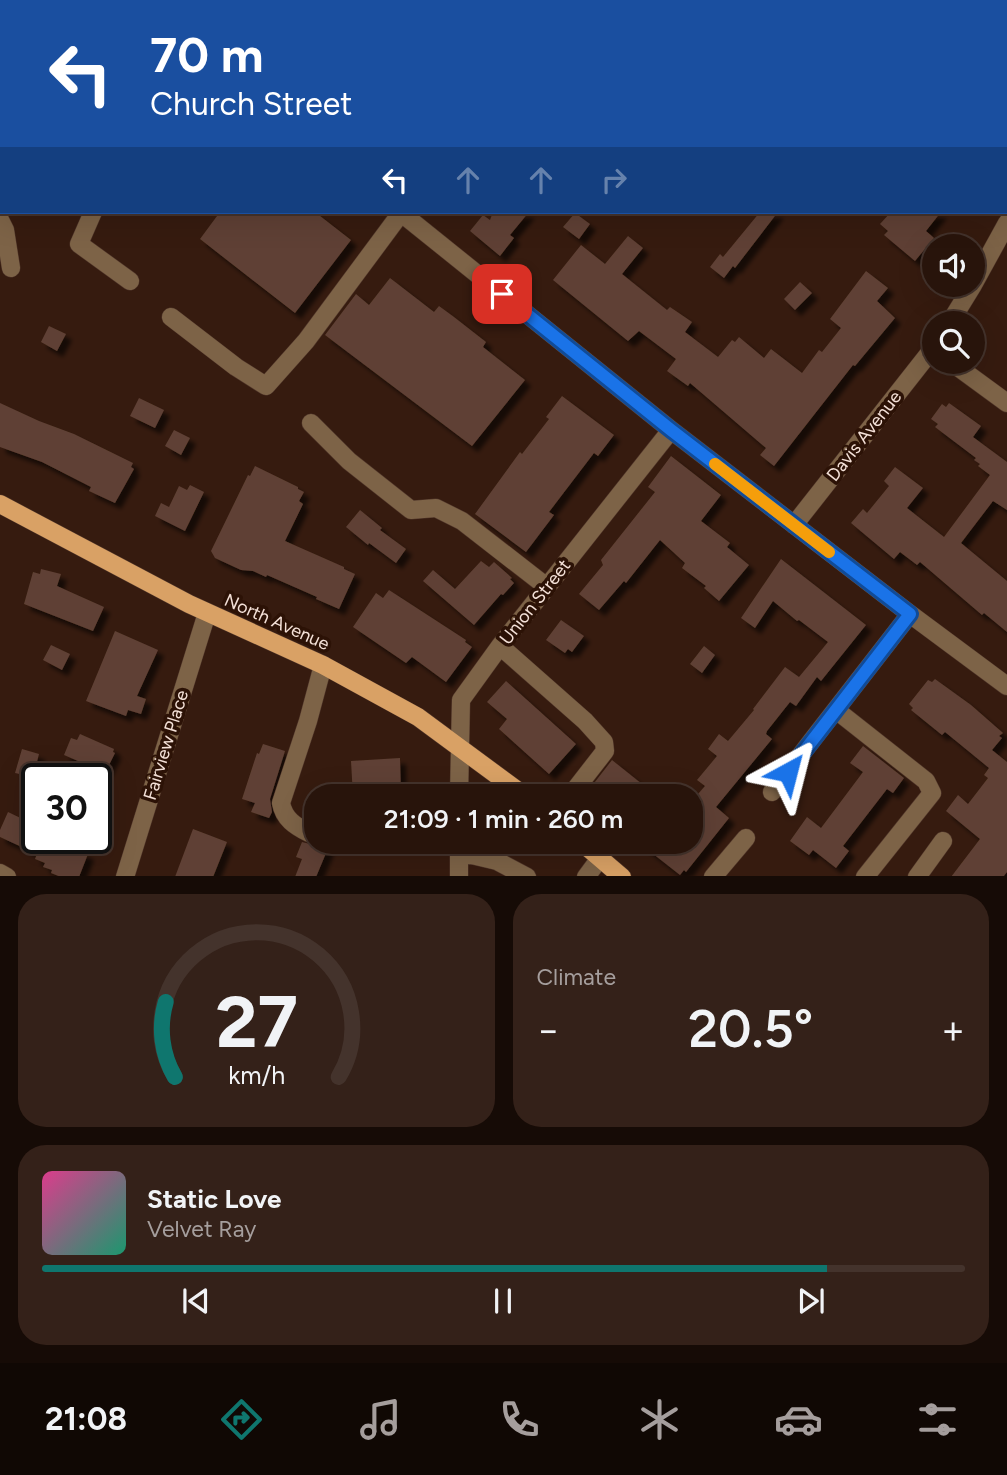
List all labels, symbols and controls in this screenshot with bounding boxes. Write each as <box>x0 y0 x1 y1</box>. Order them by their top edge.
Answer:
text: 70 m <box>150 25 263 84</box>
icon: left <box>35 28 126 119</box>
text: Church Street <box>150 85 352 123</box>
icon: left <box>376 161 414 199</box>
icon: ahead <box>449 161 487 199</box>
icon: ahead <box>522 161 560 199</box>
icon: right <box>595 161 633 199</box>
map controls <box>922 234 985 374</box>
button: sound <box>922 234 985 297</box>
pin <box>472 264 532 324</box>
icon: arrive <box>483 275 521 313</box>
button: search <box>922 311 985 374</box>
street label: Davis Avenue <box>822 386 906 486</box>
street label: Union Street <box>495 555 575 649</box>
street label: North Avenue <box>221 589 333 655</box>
street label: Fairview Place <box>139 687 193 803</box>
position arrow <box>751 735 825 809</box>
speed limit sign: 30 <box>21 763 112 854</box>
text: 21:09 · 1 min · 260 m <box>384 803 623 835</box>
text: Climate <box>537 963 616 991</box>
text: 27 <box>215 978 298 1065</box>
text: 20.5° <box>688 998 813 1060</box>
text: − <box>537 1007 560 1053</box>
text: + <box>941 1007 965 1053</box>
text: km/h <box>228 1059 285 1089</box>
text: Static Love <box>147 1183 281 1215</box>
text: Velvet Ray <box>147 1215 256 1243</box>
icon: previous <box>177 1282 215 1320</box>
icon: pause <box>484 1282 522 1320</box>
icon: next <box>792 1282 830 1320</box>
icon: directions <box>217 1395 266 1444</box>
icon: music <box>356 1395 405 1444</box>
icon: phone <box>495 1395 544 1444</box>
icon: climate <box>635 1395 684 1444</box>
icon: car <box>774 1395 823 1444</box>
icon: filters <box>913 1395 962 1444</box>
text: 21:08 <box>45 1400 127 1438</box>

